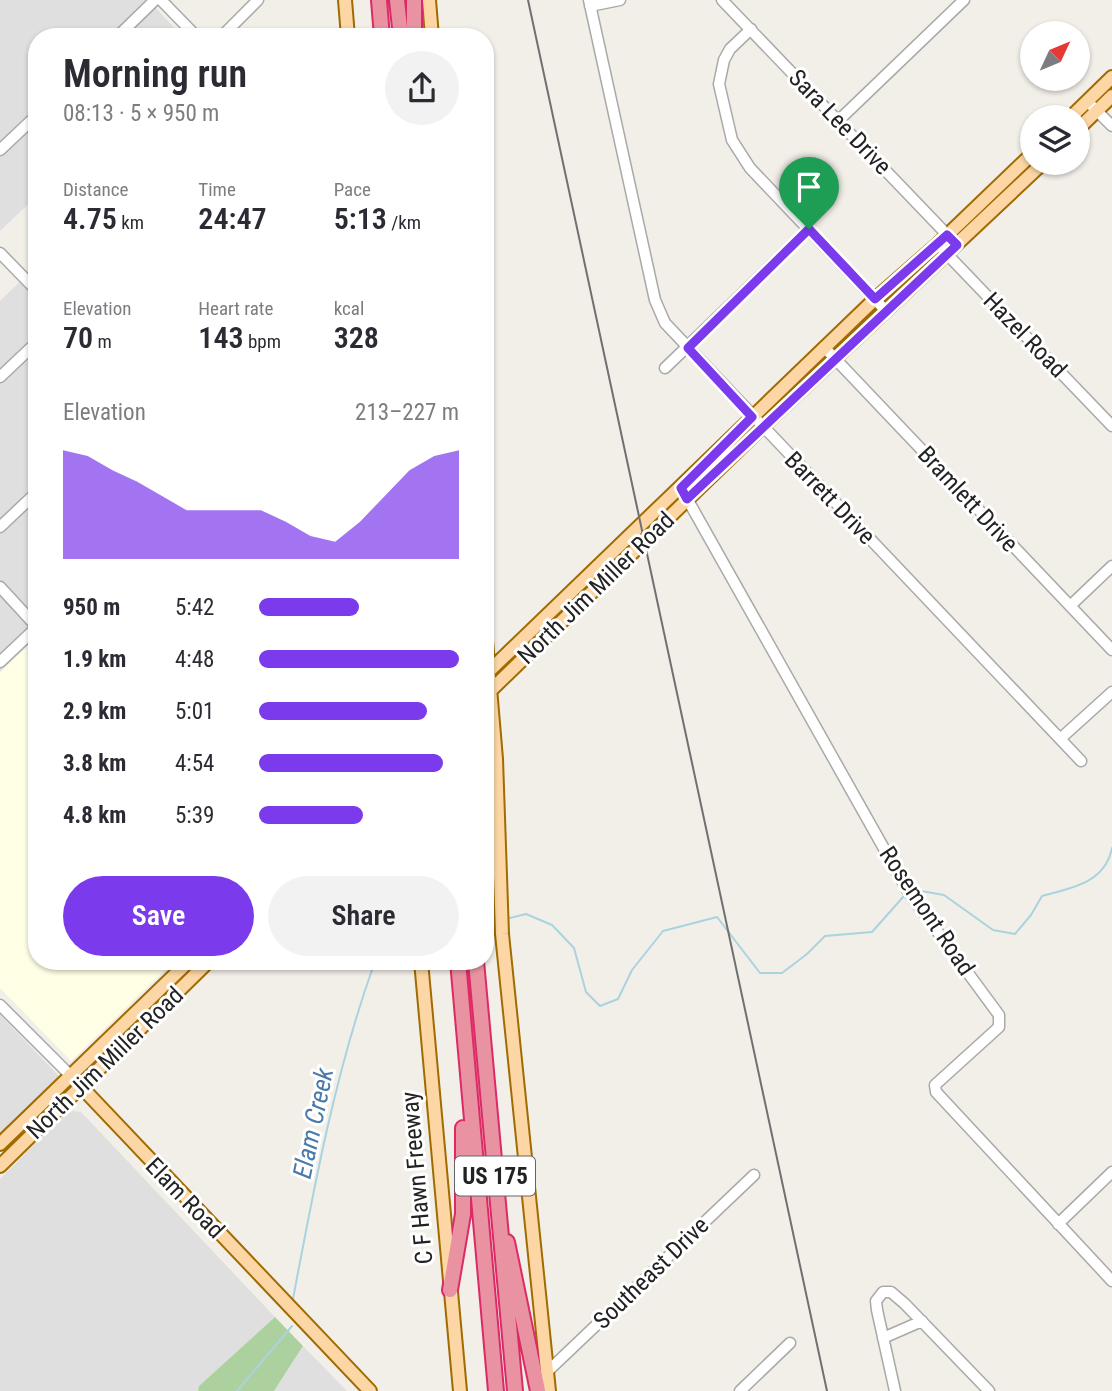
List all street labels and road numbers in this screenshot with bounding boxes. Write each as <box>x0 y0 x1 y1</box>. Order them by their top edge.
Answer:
street label: Sara Lee Drive <box>783 64 897 180</box>
street label: Hazel Road <box>978 287 1072 383</box>
street label: Bramlett Drive <box>912 440 1024 558</box>
street label: Barrett Drive <box>779 446 881 550</box>
street label: North Jim Miller Road <box>512 506 680 670</box>
street label: Rosemont Road <box>874 841 980 981</box>
street label: North Jim Miller Road <box>21 981 189 1145</box>
street label: C F Hawn Freeway <box>396 1091 438 1265</box>
street label: Elam Road <box>140 1152 230 1244</box>
road number: US 175 <box>455 1156 535 1196</box>
street label: Southeast Drive <box>588 1211 714 1335</box>

